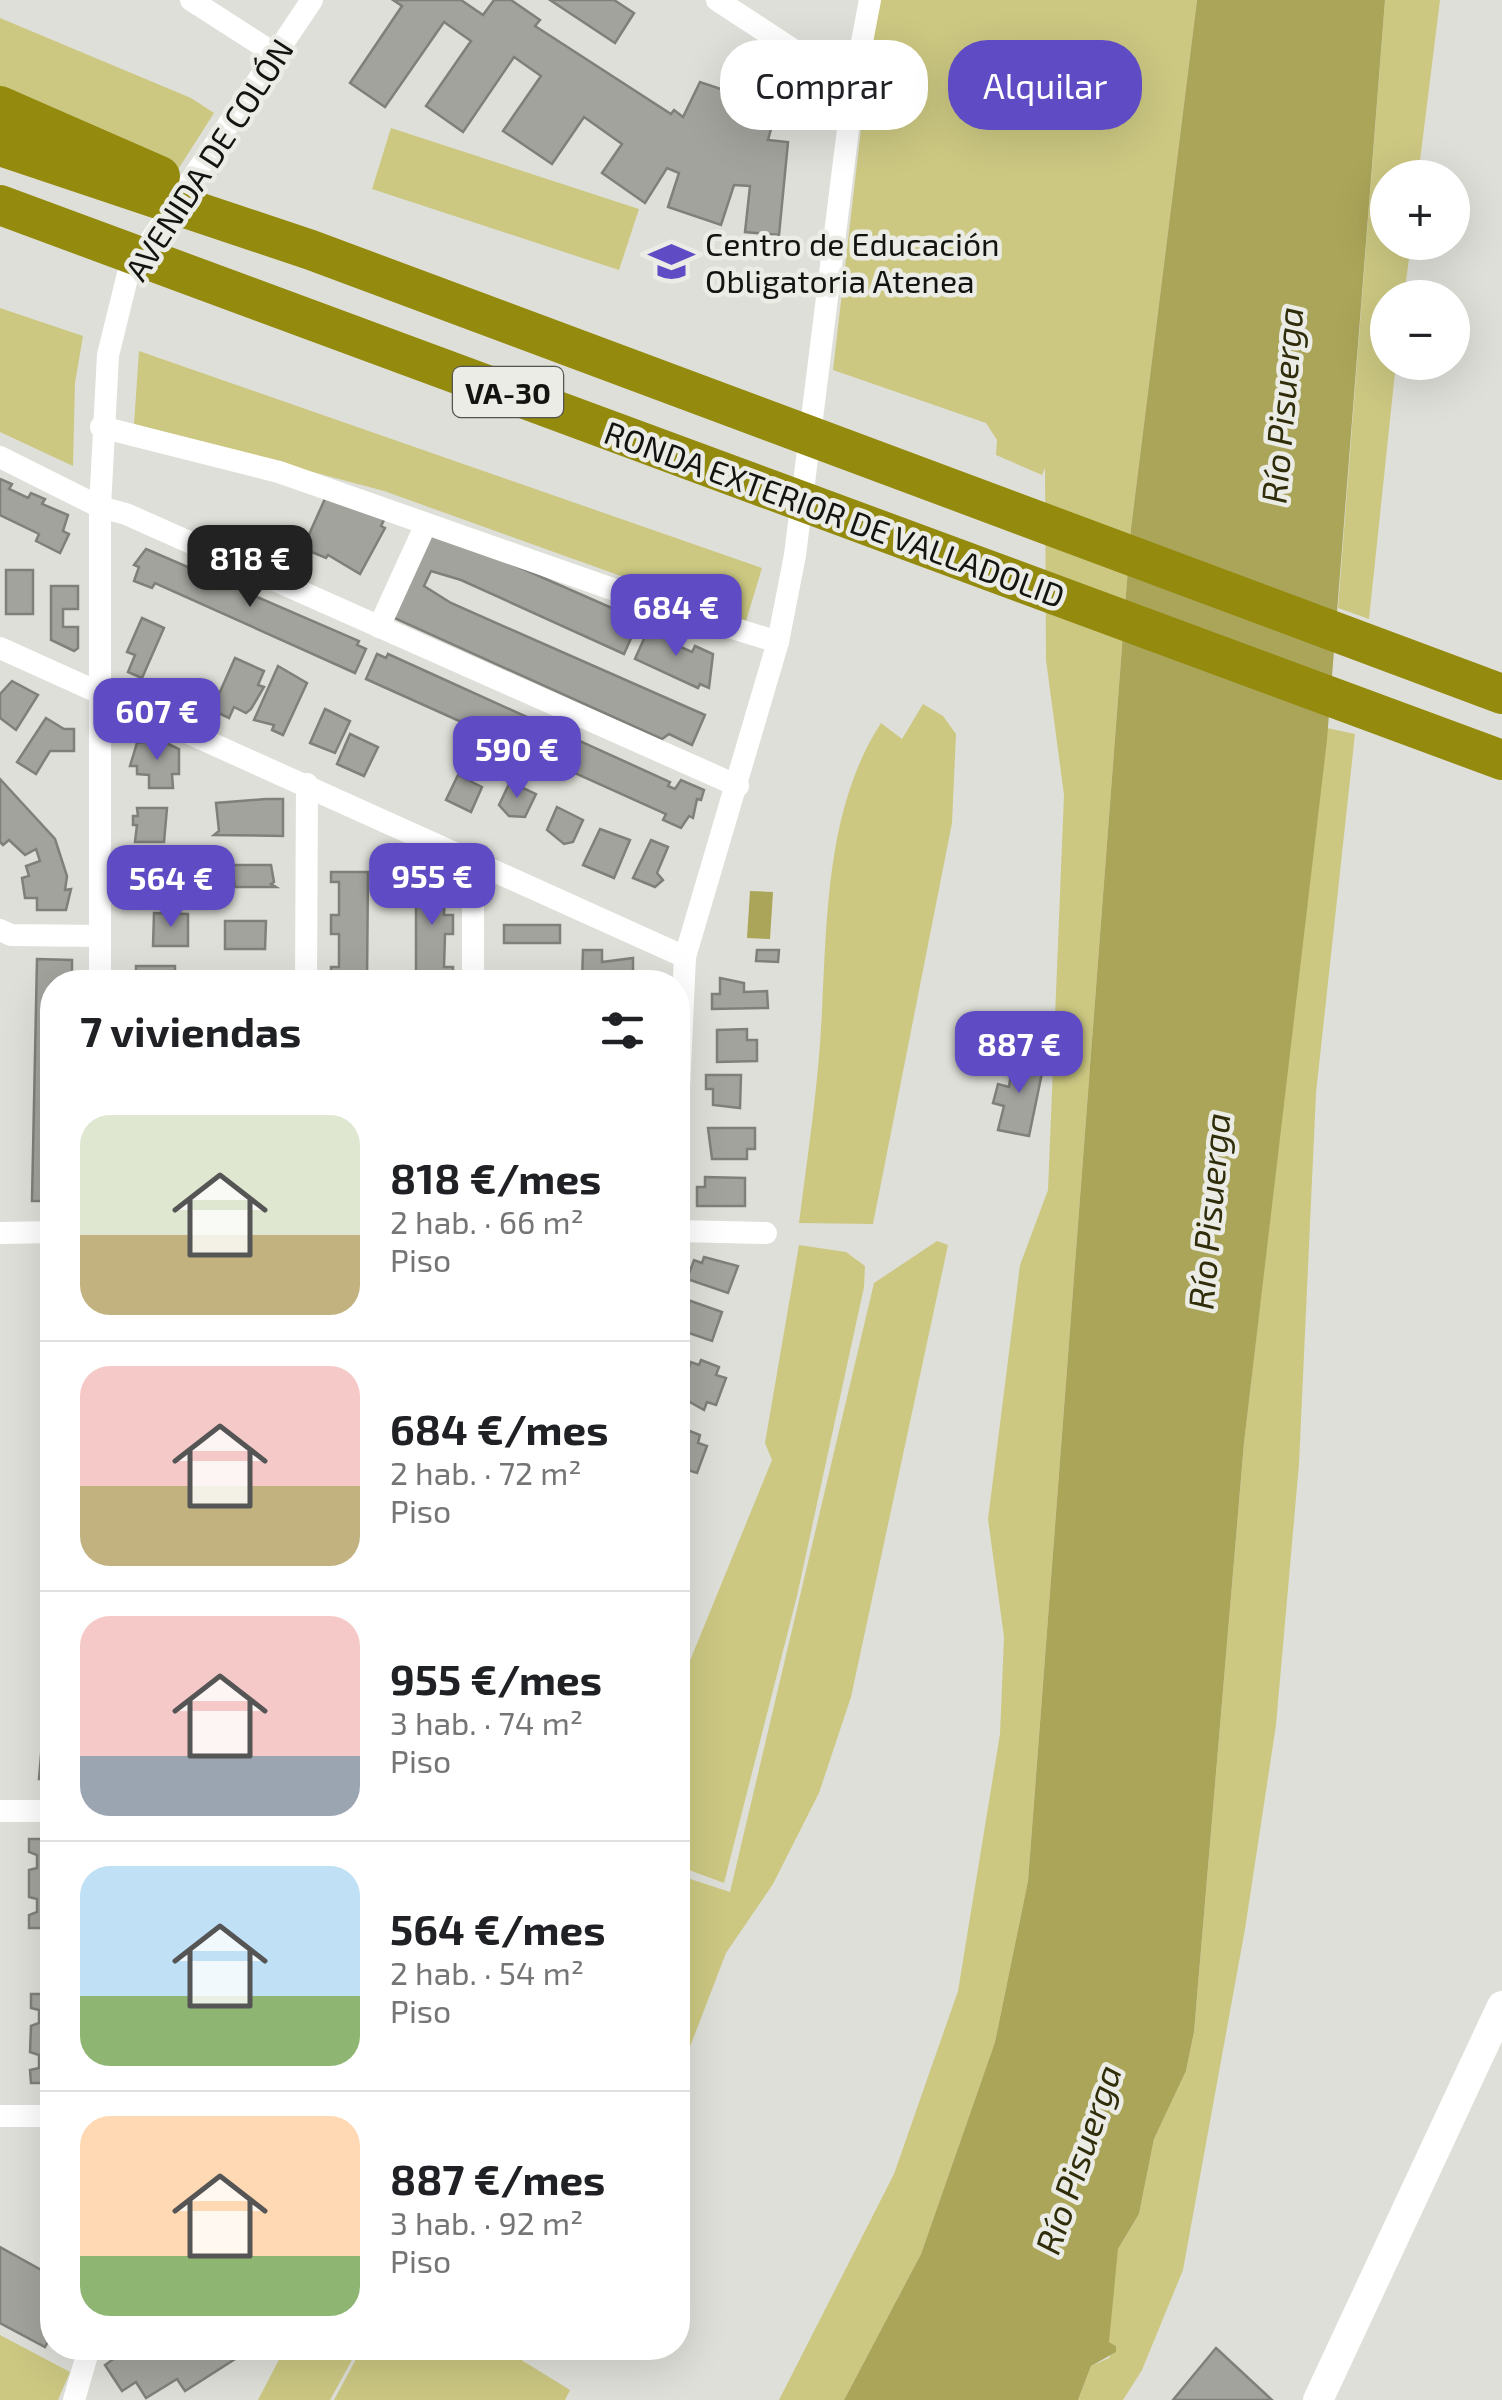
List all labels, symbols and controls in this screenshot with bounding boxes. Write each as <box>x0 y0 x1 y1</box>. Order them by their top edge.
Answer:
street label: AVENIDA DE COLÓN <box>116 31 300 287</box>
chip: Comprar <box>720 40 928 130</box>
chip: Alquilar <box>948 40 1142 130</box>
map controls <box>1370 160 1470 380</box>
button: + <box>1370 160 1470 260</box>
place label: Centro de Educación Obligatoria Atenea <box>705 224 1000 299</box>
school or university icon: Centro de Educación Obligatoria Atenea <box>648 237 696 285</box>
button: − <box>1370 280 1470 380</box>
water label: Río Pisuerga <box>1251 305 1311 505</box>
road number: VA-30 <box>453 367 563 417</box>
street label: RONDA EXTERIOR DE VALLADOLID <box>600 412 1070 614</box>
pin: 818 € <box>180 525 320 610</box>
text: 818 € <box>209 538 291 576</box>
pin: 684 € <box>606 574 746 659</box>
text: 684 € <box>633 587 719 625</box>
pin: 607 € <box>87 678 227 763</box>
text: 607 € <box>115 691 199 729</box>
pin: 590 € <box>447 716 587 801</box>
text: 590 € <box>475 729 559 767</box>
pin: 955 € <box>362 843 502 928</box>
pin: 564 € <box>101 845 241 930</box>
text: 955 € <box>391 856 473 894</box>
text: 564 € <box>129 858 213 896</box>
icon: filters <box>595 1003 650 1058</box>
text: 7 viviendas <box>80 1005 301 1055</box>
pin: 887 € <box>949 1011 1089 1096</box>
text: 887 € <box>977 1024 1061 1062</box>
water label: Río Pisuerga <box>1178 1111 1238 1311</box>
text: 818 €/mes <box>390 1152 601 1202</box>
icon: home <box>160 1155 280 1275</box>
text: 2 hab. · 66 m² <box>390 1202 584 1240</box>
text: Piso <box>390 1240 451 1278</box>
text: 684 €/mes <box>390 1403 609 1453</box>
icon: home <box>160 1406 280 1526</box>
text: 2 hab. · 72 m² <box>390 1453 581 1491</box>
text: Piso <box>390 1491 451 1529</box>
text: 955 €/mes <box>390 1653 602 1703</box>
icon: home <box>160 1656 280 1776</box>
text: 3 hab. · 74 m² <box>390 1703 583 1741</box>
text: Piso <box>390 1741 451 1779</box>
text: 564 €/mes <box>390 1903 606 1953</box>
icon: home <box>160 1906 280 2026</box>
text: 2 hab. · 54 m² <box>390 1953 584 1991</box>
text: Piso <box>390 1991 451 2029</box>
water label: Río Pisuerga <box>1025 2059 1129 2259</box>
text: 887 €/mes <box>390 2153 605 2203</box>
icon: home <box>160 2156 280 2276</box>
text: 3 hab. · 92 m² <box>390 2203 583 2241</box>
text: Piso <box>390 2241 451 2279</box>

